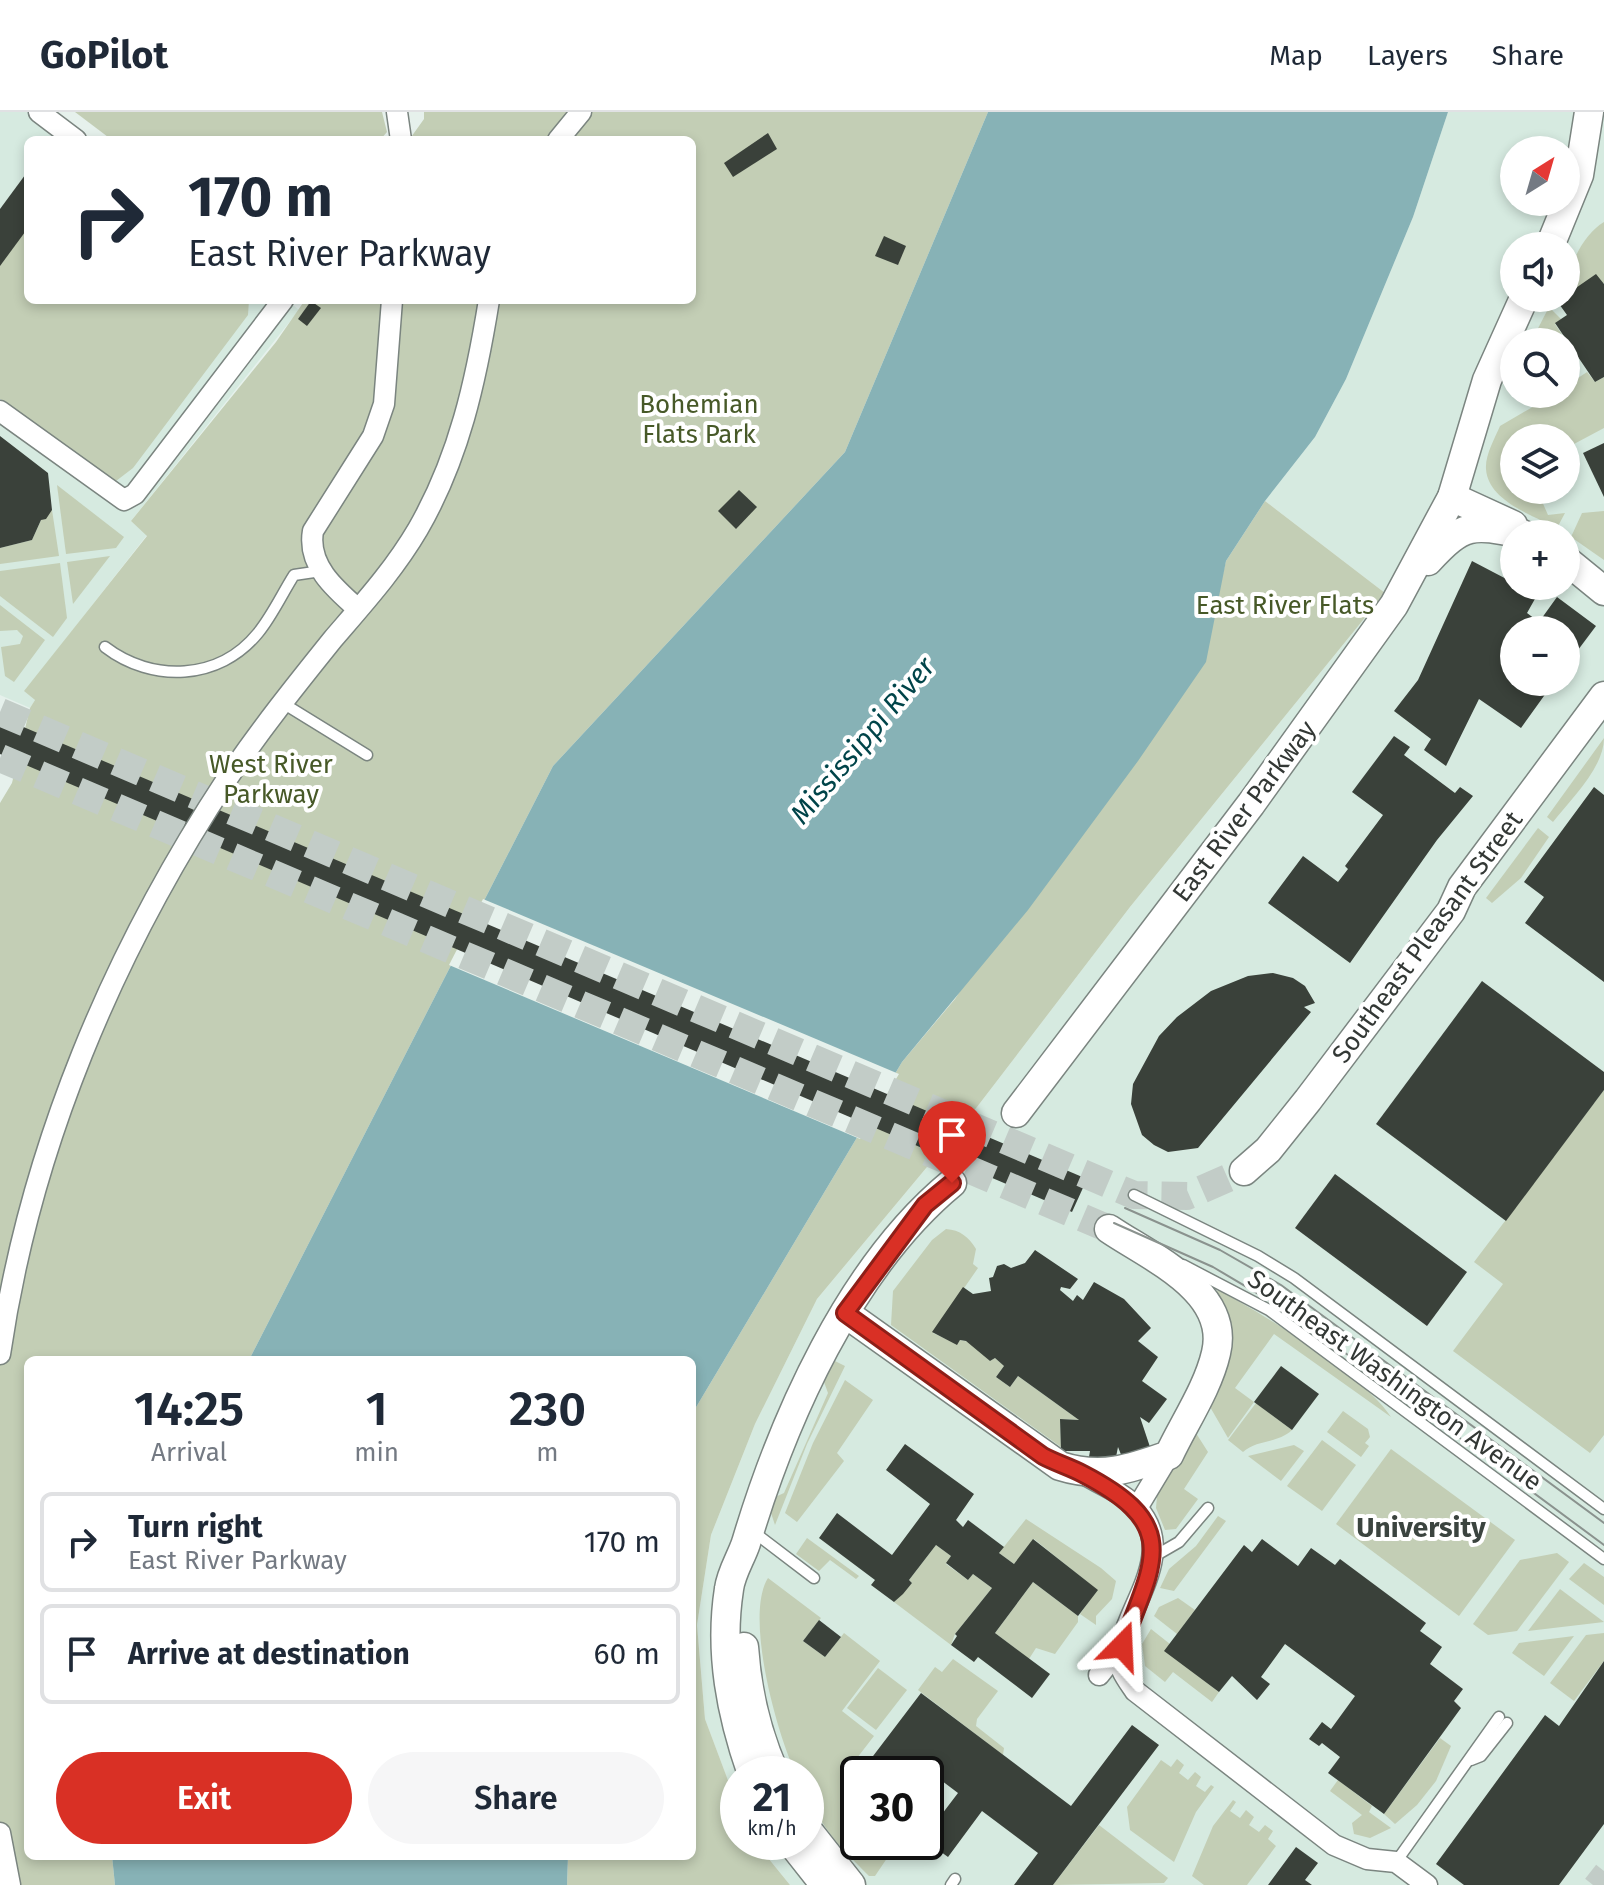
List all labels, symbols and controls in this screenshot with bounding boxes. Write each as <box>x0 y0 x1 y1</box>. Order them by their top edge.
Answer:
text: GoPilot <box>40 32 168 78</box>
text: Map <box>1269 39 1323 72</box>
text: Layers <box>1367 39 1448 72</box>
text: Share <box>1492 39 1564 72</box>
north arrow <box>1500 136 1580 216</box>
map controls <box>1500 136 1580 696</box>
text: 170 m <box>188 164 333 231</box>
icon: right <box>56 168 160 272</box>
text: East River Parkway <box>188 232 491 276</box>
button: sound <box>1500 232 1580 312</box>
button: search <box>1500 328 1580 408</box>
park label: Bohemian Flats Park <box>639 389 759 450</box>
button: layers <box>1500 424 1580 504</box>
button: + <box>1500 520 1580 600</box>
park label: East River Flats <box>1196 590 1374 621</box>
button: − <box>1500 616 1580 696</box>
water label: Mississippi River <box>783 649 942 830</box>
street label: East River Parkway <box>1166 714 1323 908</box>
park label: West River Parkway <box>209 749 333 810</box>
street label: Southeast Pleasant Street <box>1326 805 1530 1069</box>
pin <box>918 1101 986 1183</box>
icon: arrive <box>930 1113 974 1157</box>
street label: Southeast Washington Avenue <box>1242 1263 1548 1498</box>
text: 14:25 <box>134 1380 244 1438</box>
text: 1 <box>366 1380 388 1438</box>
text: 230 <box>509 1380 586 1438</box>
text: Arrival <box>151 1437 227 1468</box>
text: min <box>354 1437 399 1468</box>
text: m <box>536 1437 559 1468</box>
text: Turn right <box>128 1509 263 1545</box>
district label: University <box>1356 1511 1486 1544</box>
icon: right <box>60 1520 104 1564</box>
text: 170 m <box>584 1524 660 1560</box>
text: East River Parkway <box>128 1545 347 1576</box>
position arrow <box>1080 1604 1164 1688</box>
icon: arrive <box>60 1632 104 1676</box>
text: Arrive at destination <box>128 1636 410 1672</box>
text: 60 m <box>594 1636 660 1672</box>
button: Exit <box>56 1752 352 1844</box>
button: Share <box>368 1752 664 1844</box>
speed limit sign: 30 <box>840 1756 944 1860</box>
text: 21 <box>753 1774 791 1822</box>
text: km/h <box>747 1816 797 1840</box>

